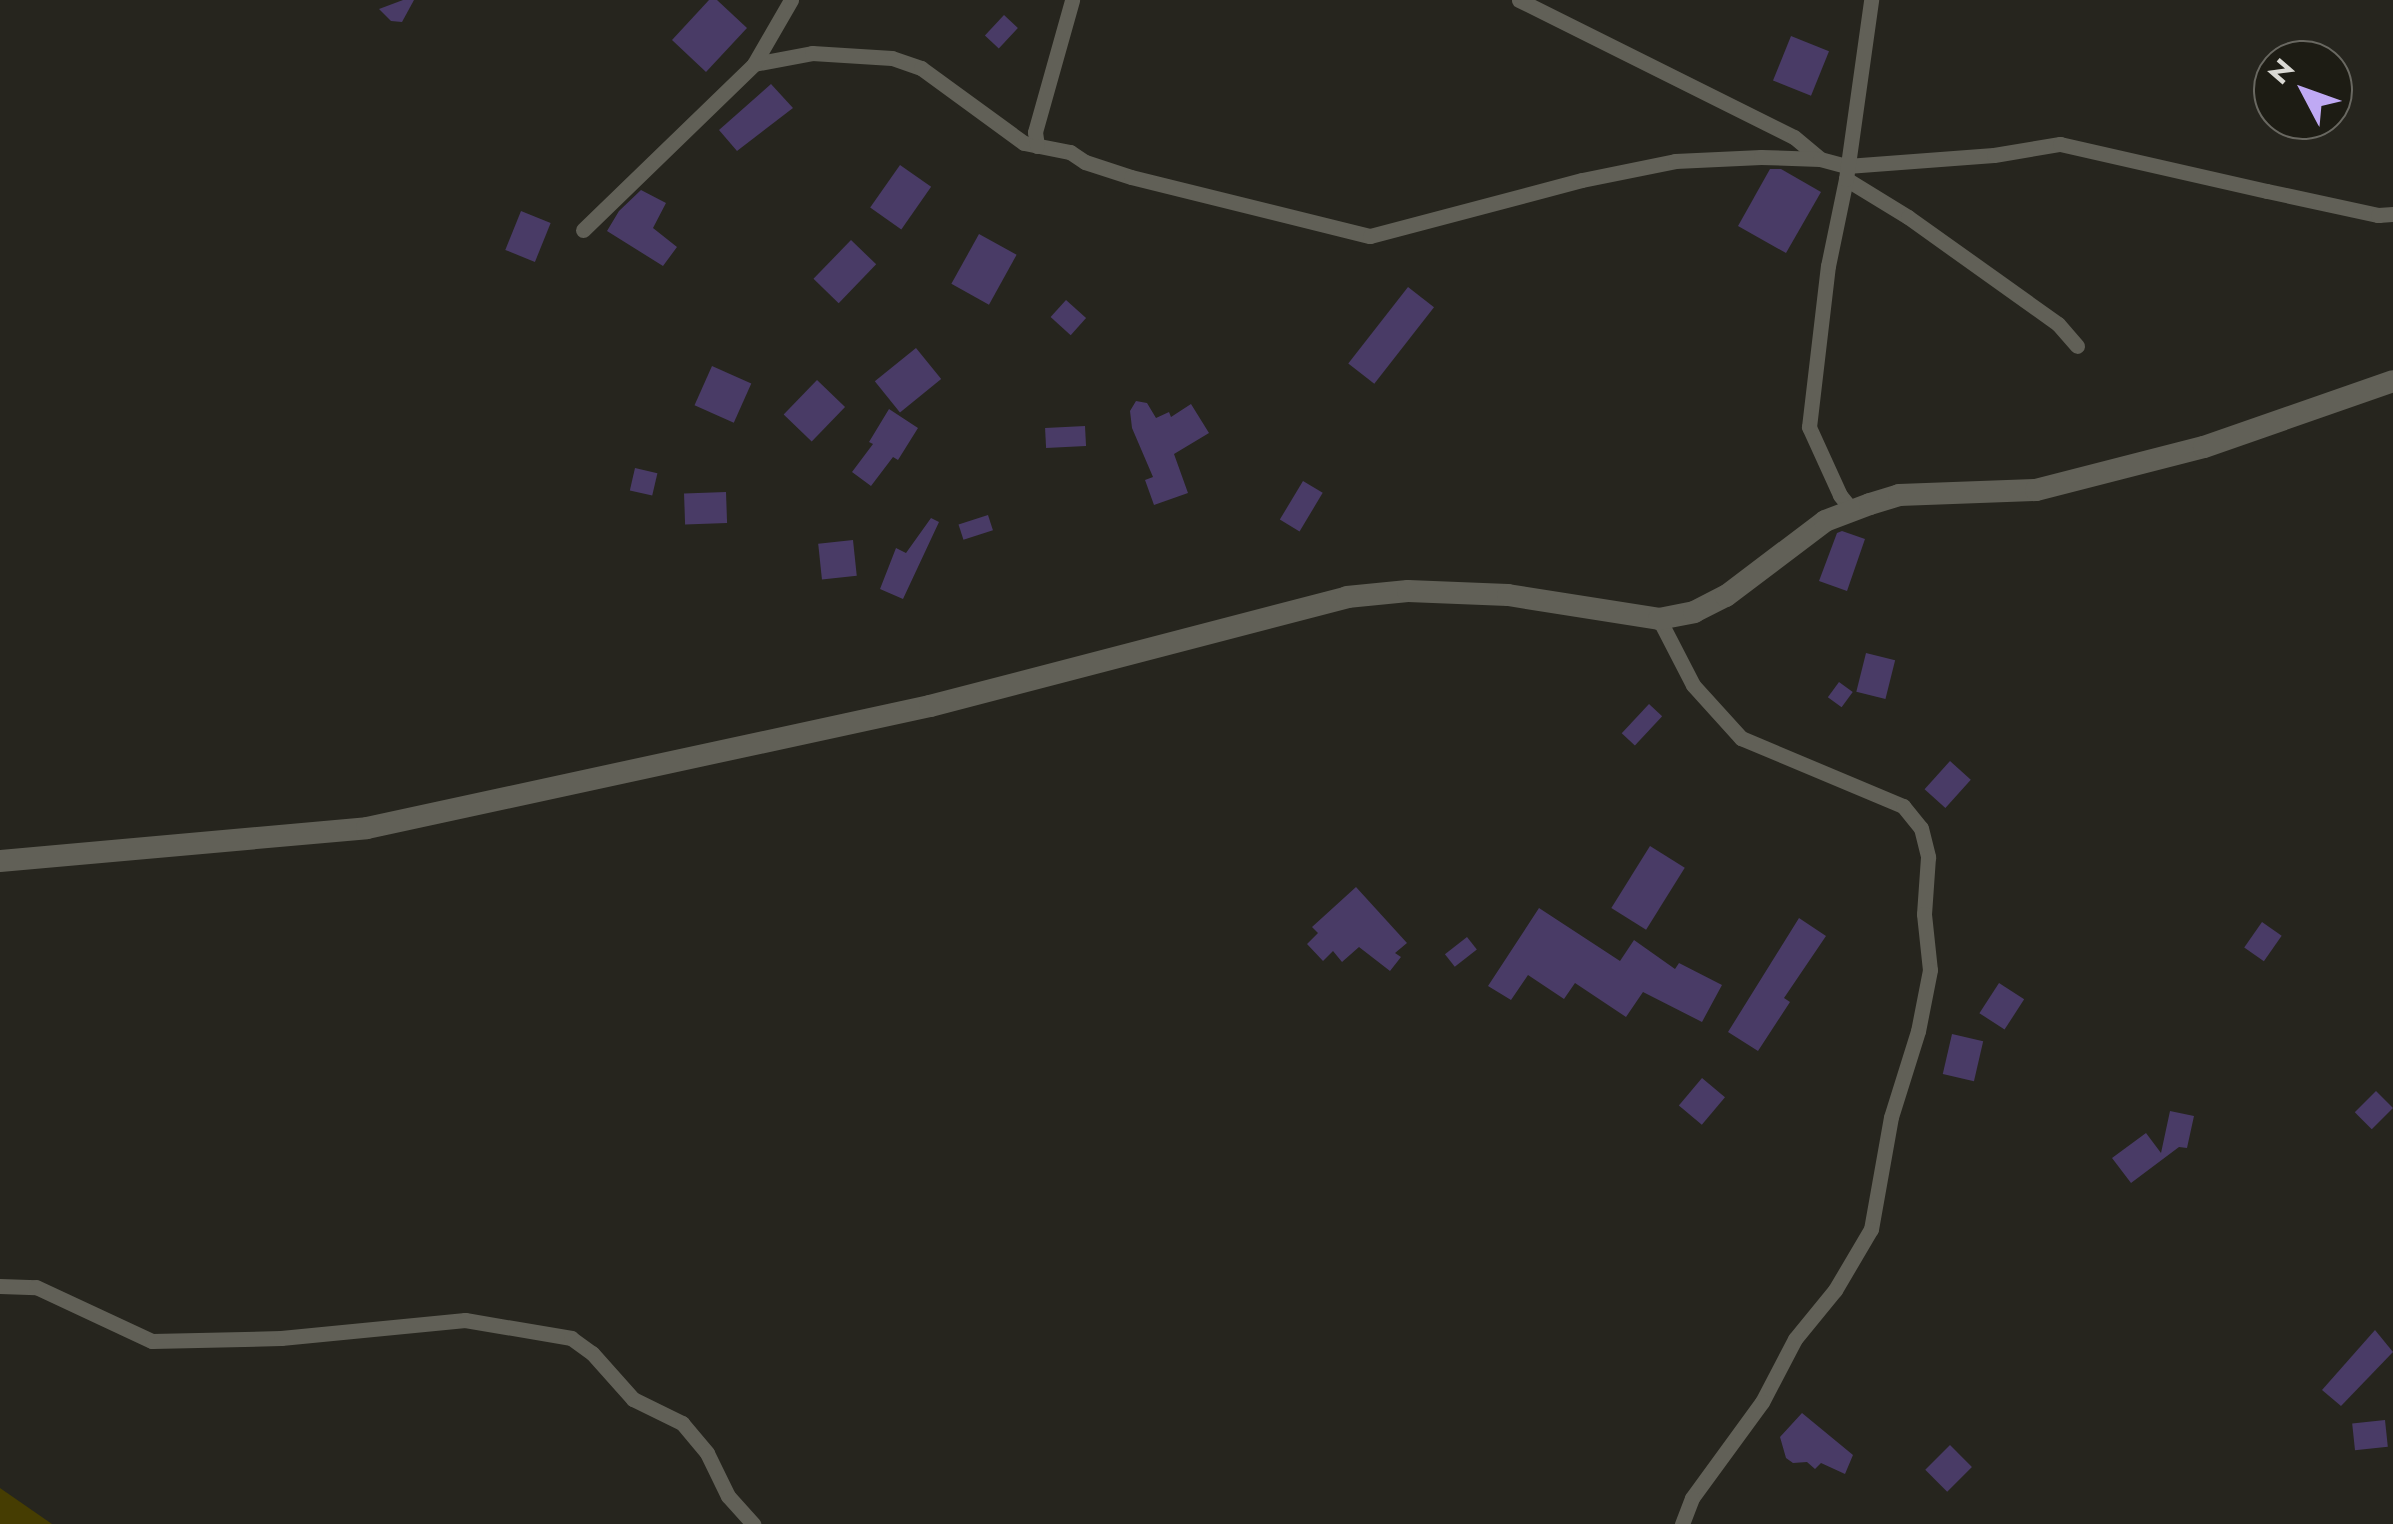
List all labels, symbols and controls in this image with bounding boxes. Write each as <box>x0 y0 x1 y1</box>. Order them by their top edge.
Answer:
north arrow <box>2253 40 2353 140</box>
text: N <box>2259 49 2304 93</box>

